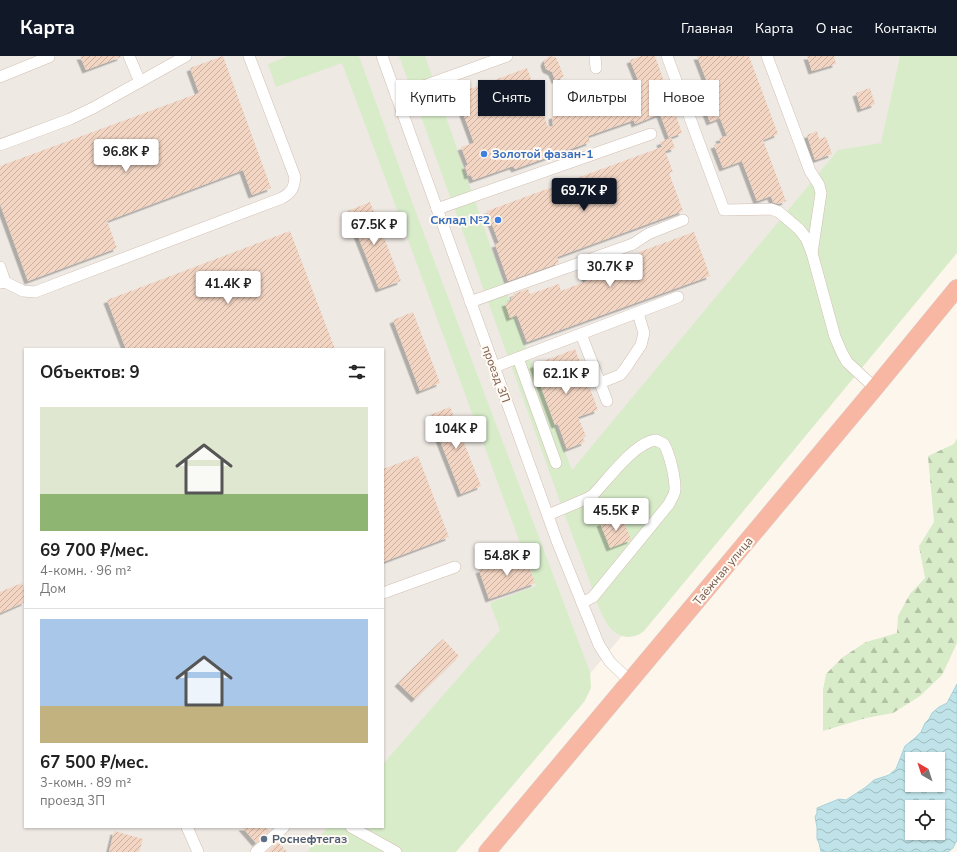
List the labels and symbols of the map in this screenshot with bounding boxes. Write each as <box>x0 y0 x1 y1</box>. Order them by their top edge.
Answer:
pin: 96.8K ₽ <box>89 139 163 173</box>
place label: Золотой фазан-1 <box>492 146 593 162</box>
marker: Золотой фазан-1 <box>479 149 489 159</box>
pin: 69.7K ₽ <box>547 178 621 212</box>
pin: 67.5K ₽ <box>337 212 411 246</box>
place label: Склад №2 <box>430 212 490 228</box>
marker: Склад №2 <box>493 215 503 225</box>
pin: 30.7K ₽ <box>573 254 647 288</box>
pin: 41.4K ₽ <box>191 271 265 305</box>
street label: проезд 3П <box>478 343 514 405</box>
pin: 62.1K ₽ <box>529 361 603 395</box>
pin: 104K ₽ <box>423 416 489 450</box>
pin: 45.5K ₽ <box>579 498 653 532</box>
street label: Таёжная улица <box>689 533 757 609</box>
pin: 54.8K ₽ <box>470 543 544 577</box>
north arrow <box>905 752 945 792</box>
place label: Роснефтегаз <box>272 831 347 847</box>
marker: Роснефтегаз <box>259 834 269 844</box>

